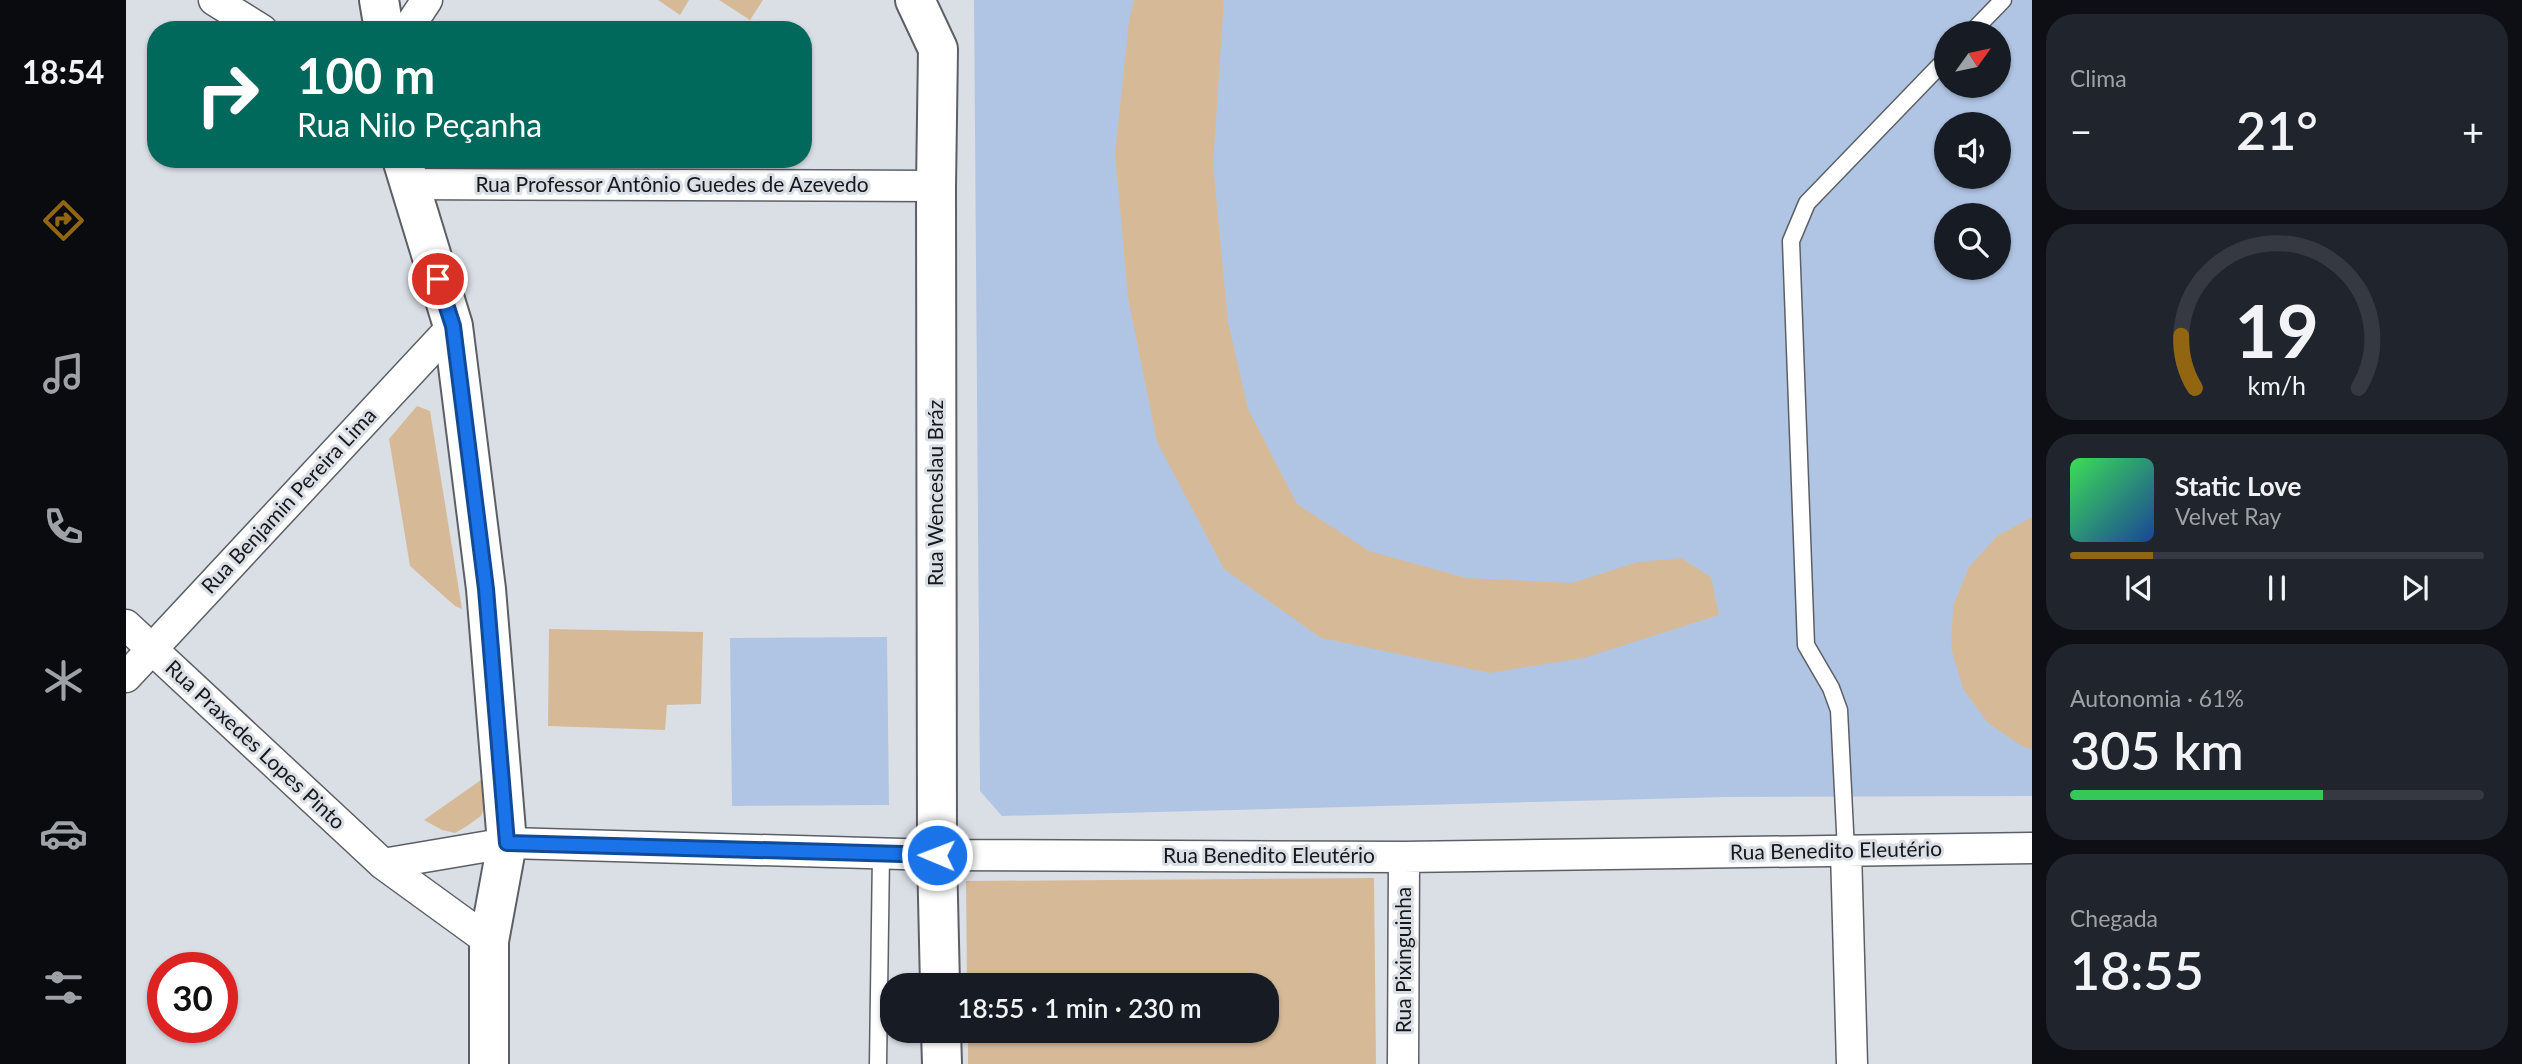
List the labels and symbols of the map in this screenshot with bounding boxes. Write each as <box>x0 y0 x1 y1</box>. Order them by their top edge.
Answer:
north arrow <box>1934 21 2011 98</box>
street label: Rua Professor Antônio Guedes de Azevedo <box>475 171 869 196</box>
pin <box>408 249 468 309</box>
street label: Rua Wenceslau Bráz <box>922 400 947 586</box>
street label: Rua Benjamin Pereira Lima <box>195 402 380 598</box>
street label: Rua Praxedes Lopes Pinto <box>161 654 351 834</box>
position arrow <box>900 818 974 892</box>
street label: Rua Benedito Eleutério <box>1730 835 1942 864</box>
street label: Rua Benedito Eleutério <box>1163 842 1375 867</box>
street label: Rua Pixinguinha <box>1390 887 1415 1033</box>
speed limit sign: 30 <box>147 952 238 1043</box>

